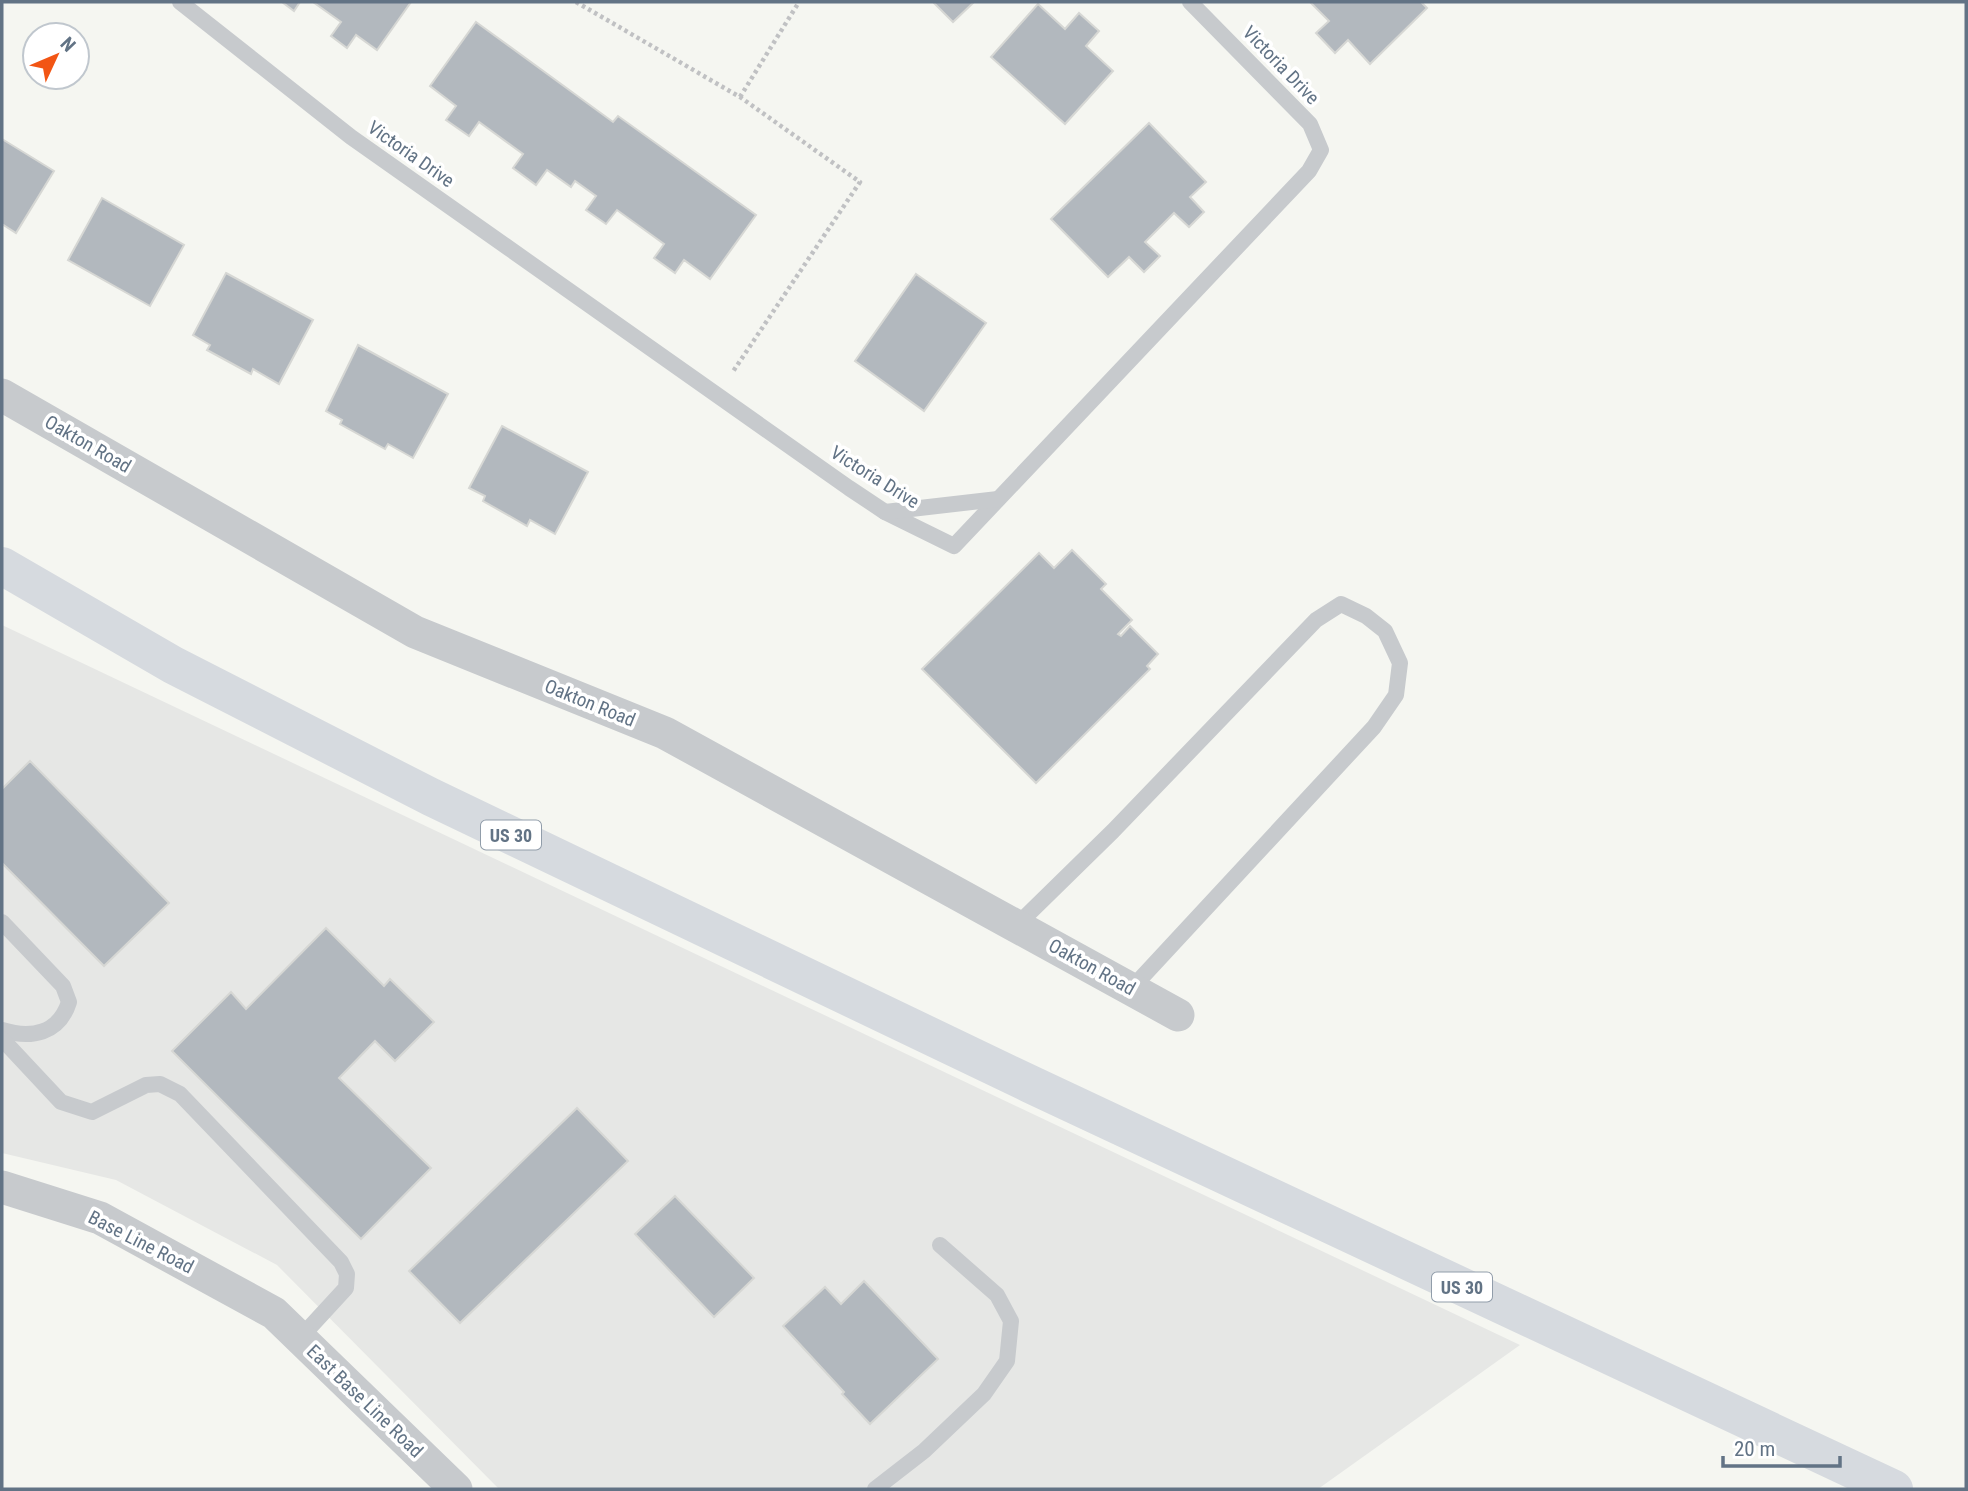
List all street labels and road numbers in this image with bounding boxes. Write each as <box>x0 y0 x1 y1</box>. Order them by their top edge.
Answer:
street label: Victoria Drive <box>1238 21 1324 109</box>
street label: Victoria Drive <box>363 116 459 192</box>
street label: Oakton Road <box>41 410 135 478</box>
street label: Victoria Drive <box>826 441 924 513</box>
street label: Oakton Road <box>541 674 639 732</box>
road number: US 30 <box>481 820 541 850</box>
street label: Oakton Road <box>1045 934 1139 1000</box>
street label: Base Line Road <box>84 1206 198 1278</box>
road number: US 30 <box>1432 1272 1492 1302</box>
street label: East Base Line Road <box>302 1340 428 1462</box>

